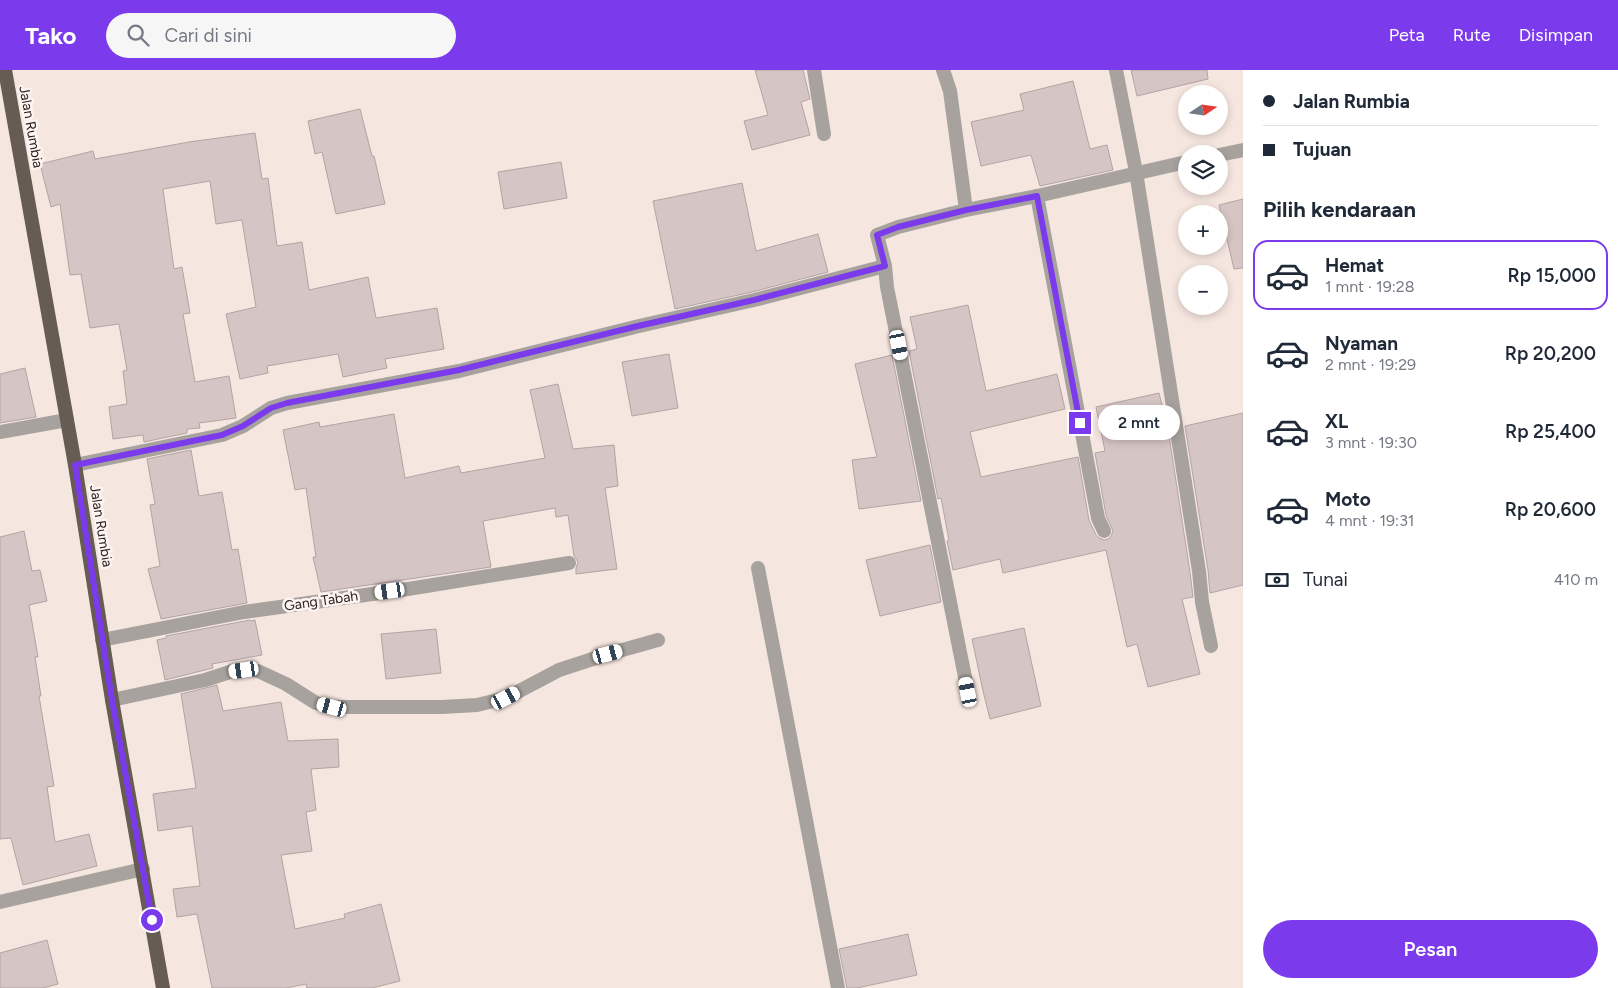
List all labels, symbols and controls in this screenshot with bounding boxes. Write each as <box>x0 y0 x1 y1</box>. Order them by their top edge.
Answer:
search box <box>106 13 456 58</box>
text: Tako <box>25 21 76 50</box>
icon: search <box>124 21 152 49</box>
text: Cari di sini <box>164 24 252 47</box>
text: Peta <box>1389 24 1425 46</box>
text: Rute <box>1453 24 1491 46</box>
text: Disimpan <box>1519 24 1593 46</box>
street label: Jalan Rumbia <box>15 85 47 169</box>
north arrow <box>1178 85 1228 135</box>
map controls <box>1178 85 1228 315</box>
text: Jalan Rumbia <box>1293 90 1410 113</box>
text: Tujuan <box>1293 138 1351 161</box>
button: layers <box>1178 145 1228 195</box>
text: Pilih kendaraan <box>1263 196 1416 223</box>
button: + <box>1178 205 1228 255</box>
icon: car <box>1265 253 1310 298</box>
text: Hemat <box>1325 254 1384 277</box>
text: Rp 15,000 <box>1508 264 1596 287</box>
button: − <box>1178 265 1228 315</box>
text: 1 mnt · 19:28 <box>1325 277 1415 296</box>
car <box>888 329 909 361</box>
icon: car <box>1265 331 1310 376</box>
text: Nyaman <box>1325 332 1398 355</box>
text: Rp 20,200 <box>1505 342 1596 365</box>
text: 2 mnt · 19:29 <box>1325 355 1416 374</box>
callout: 2 mnt <box>1098 406 1180 440</box>
icon: car <box>1265 409 1310 454</box>
text: XL <box>1325 410 1348 433</box>
route end <box>1069 412 1091 434</box>
text: 2 mnt <box>1118 413 1160 432</box>
text: Rp 25,400 <box>1505 420 1596 443</box>
text: 3 mnt · 19:30 <box>1325 433 1417 452</box>
street label: Jalan Rumbia <box>86 484 116 568</box>
icon: car <box>1265 487 1310 532</box>
text: Moto <box>1325 488 1371 511</box>
text: Rp 20,600 <box>1505 498 1596 521</box>
text: 4 mnt · 19:31 <box>1325 511 1414 530</box>
icon: cash <box>1263 566 1291 594</box>
text: Tunai <box>1303 568 1348 591</box>
text: 410 m <box>1554 570 1598 589</box>
car <box>374 581 405 601</box>
street label: Gang Tabah <box>283 587 359 615</box>
car <box>591 643 624 665</box>
car <box>228 660 259 680</box>
car <box>957 676 978 708</box>
car <box>489 684 522 712</box>
car <box>315 696 348 718</box>
route start <box>141 909 163 931</box>
button: Pesan <box>1263 920 1598 978</box>

